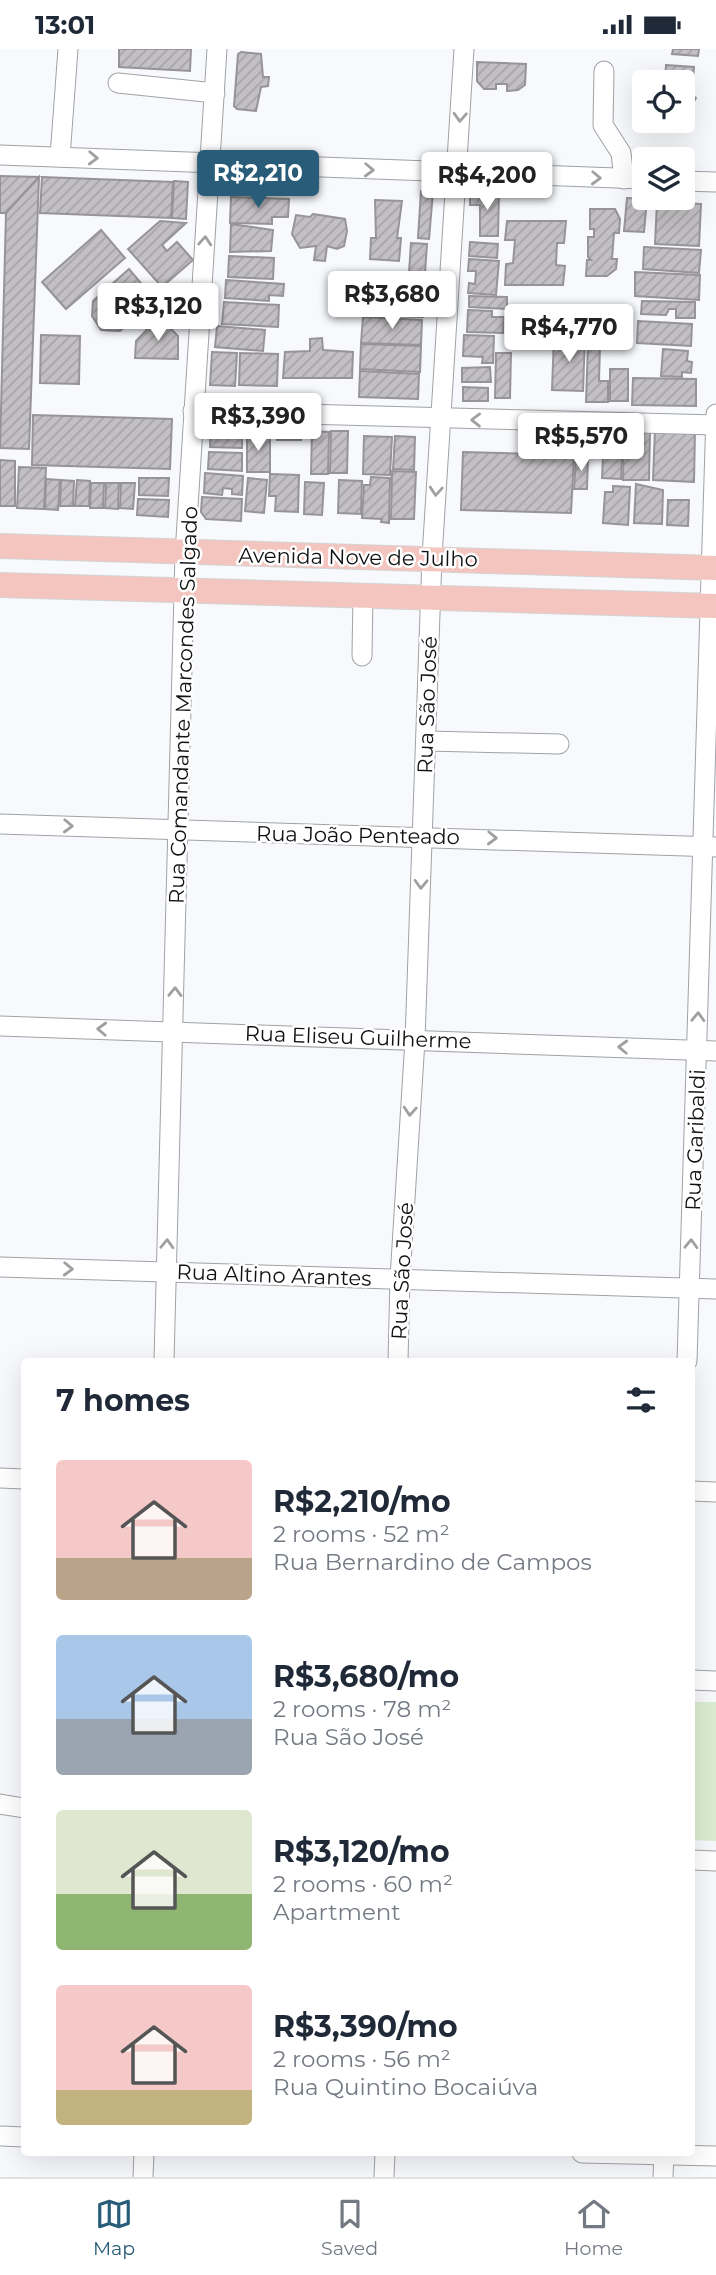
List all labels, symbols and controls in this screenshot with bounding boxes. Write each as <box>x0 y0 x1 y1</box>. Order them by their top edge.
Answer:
text: 13:01 <box>35 9 95 41</box>
map controls <box>632 70 695 210</box>
button: locate <box>632 70 695 133</box>
one-way arrow <box>452 112 467 123</box>
button: layers <box>632 147 695 210</box>
one-way arrow <box>87 151 98 166</box>
pin: R$2,210 <box>193 151 323 210</box>
pin: R$4,200 <box>422 153 552 212</box>
text: R$2,210 <box>213 159 303 187</box>
text: R$4,200 <box>437 161 537 189</box>
one-way arrow <box>364 162 375 177</box>
one-way arrow <box>591 170 602 185</box>
one-way arrow <box>197 235 212 246</box>
pin: R$3,680 <box>327 271 457 331</box>
text: R$3,680 <box>344 280 440 308</box>
pin: R$3,120 <box>93 283 223 343</box>
text: R$3,120 <box>114 292 202 320</box>
pin: R$4,770 <box>504 305 634 364</box>
text: R$4,770 <box>520 313 618 341</box>
pin: R$3,390 <box>193 393 323 453</box>
text: R$3,390 <box>210 402 306 430</box>
one-way arrow <box>471 412 481 428</box>
pin: R$5,570 <box>516 413 646 473</box>
text: R$5,570 <box>534 422 628 450</box>
one-way arrow <box>429 486 444 497</box>
street label: Rua Comandante Marcondes Salgado <box>164 506 202 904</box>
street label: Avenida Nove de Julho <box>238 542 478 572</box>
street label: Rua São José <box>412 636 442 774</box>
one-way arrow <box>63 819 74 834</box>
street label: Rua João Penteado <box>256 821 460 849</box>
one-way arrow <box>486 831 497 846</box>
one-way arrow <box>414 879 429 890</box>
one-way arrow <box>167 987 183 997</box>
one-way arrow <box>691 1011 706 1022</box>
one-way arrow <box>96 1021 107 1036</box>
street label: Rua Eliseu Guilherme <box>244 1021 472 1053</box>
one-way arrow <box>618 1040 629 1055</box>
street label: Rua Garibaldi <box>680 1069 710 1211</box>
one-way arrow <box>403 1106 418 1117</box>
street label: Rua São José <box>386 1202 418 1340</box>
one-way arrow <box>159 1239 174 1250</box>
one-way arrow <box>683 1239 699 1249</box>
street label: Rua Altino Arantes <box>176 1259 372 1291</box>
one-way arrow <box>63 1261 74 1277</box>
icon: filters <box>622 1381 660 1419</box>
text: 7 homes <box>56 1382 190 1419</box>
text: R$2,210/mo <box>273 1483 451 1520</box>
icon: home <box>112 1488 196 1572</box>
text: 2 rooms · 52 m² <box>273 1520 450 1548</box>
text: Rua Bernardino de Campos <box>273 1548 592 1576</box>
text: R$3,680/mo <box>273 1658 459 1695</box>
icon: home <box>112 1663 196 1747</box>
text: 2 rooms · 78 m² <box>273 1695 451 1723</box>
text: Rua São José <box>273 1723 424 1751</box>
text: R$3,120/mo <box>273 1833 450 1870</box>
icon: home <box>112 1838 196 1922</box>
text: 2 rooms · 60 m² <box>273 1870 453 1898</box>
text: Apartment <box>273 1898 401 1926</box>
text: R$3,390/mo <box>273 2008 458 2045</box>
icon: home <box>112 2013 196 2097</box>
text: 2 rooms · 56 m² <box>273 2045 451 2073</box>
text: Rua Quintino Bocaiúva <box>273 2073 538 2101</box>
tab: Map <box>93 2195 135 2260</box>
tab: Saved <box>321 2195 378 2260</box>
tab: Home <box>564 2195 623 2260</box>

